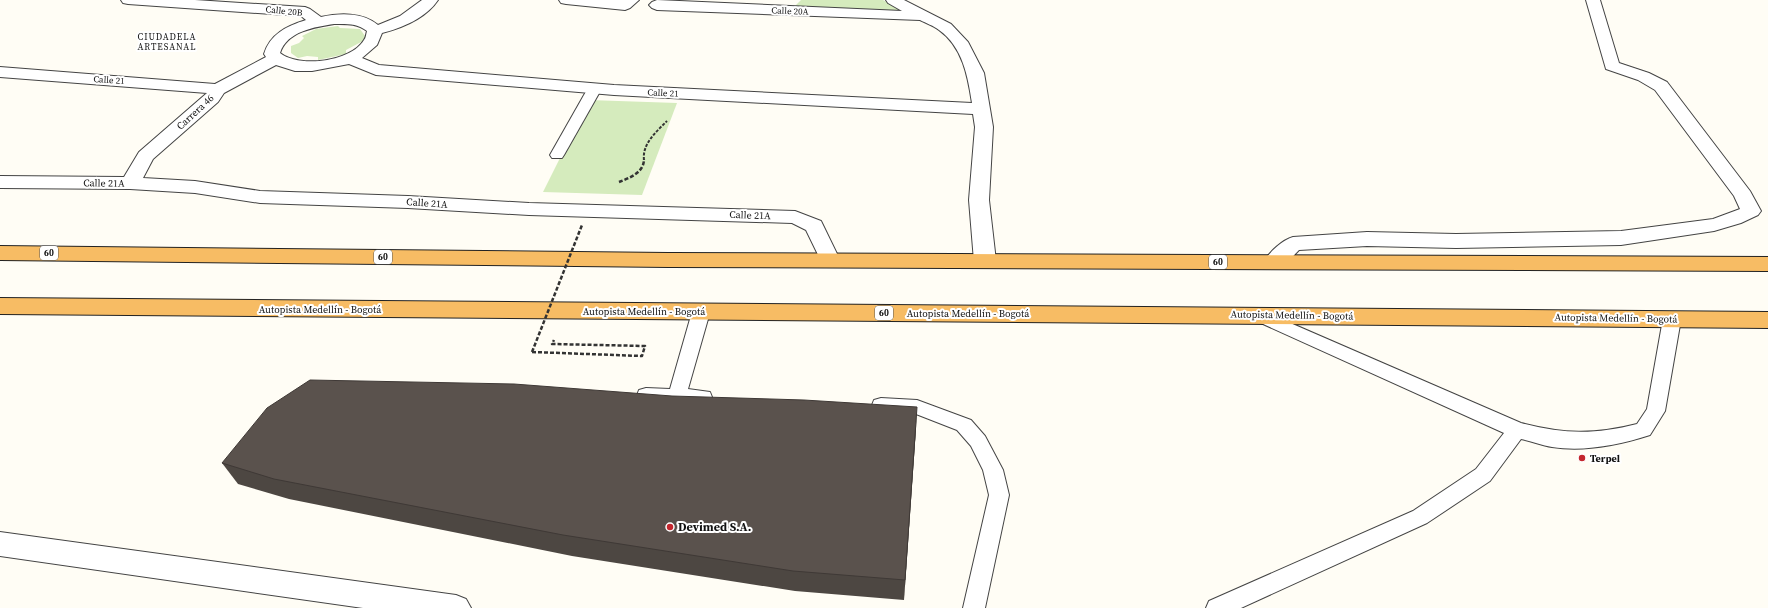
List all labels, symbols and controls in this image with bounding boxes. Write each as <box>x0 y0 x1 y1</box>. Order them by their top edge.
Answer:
street label: Calle 20B <box>265 3 303 19</box>
street label: Calle 20A <box>771 4 809 18</box>
district label: CIUDADELA ARTESANAL <box>137 31 197 53</box>
street label: Calle 21 <box>93 73 125 87</box>
street label: Calle 21 <box>647 86 679 100</box>
street label: Carrera 46 <box>174 91 216 133</box>
street label: Calle 21A <box>83 176 125 190</box>
street label: Calle 21A <box>406 195 448 211</box>
street label: Calle 21A <box>729 208 771 222</box>
road number: 60 <box>40 246 58 260</box>
road number: 60 <box>374 250 392 264</box>
road number: 60 <box>1209 255 1227 269</box>
street label: Autopista Medellín - Bogotá <box>259 303 382 316</box>
street label: Autopista Medellín - Bogotá <box>583 305 706 318</box>
road number: 60 <box>875 306 893 320</box>
street label: Autopista Medellín - Bogotá <box>907 307 1030 320</box>
street label: Autopista Medellín - Bogotá <box>1231 307 1354 323</box>
street label: Autopista Medellín - Bogotá <box>1555 310 1678 326</box>
place label: Terpel <box>1590 452 1620 465</box>
marker: Terpel <box>1577 453 1587 463</box>
place label: Devimed S.A. <box>678 519 751 535</box>
marker: Devimed S.A. <box>665 522 675 532</box>

